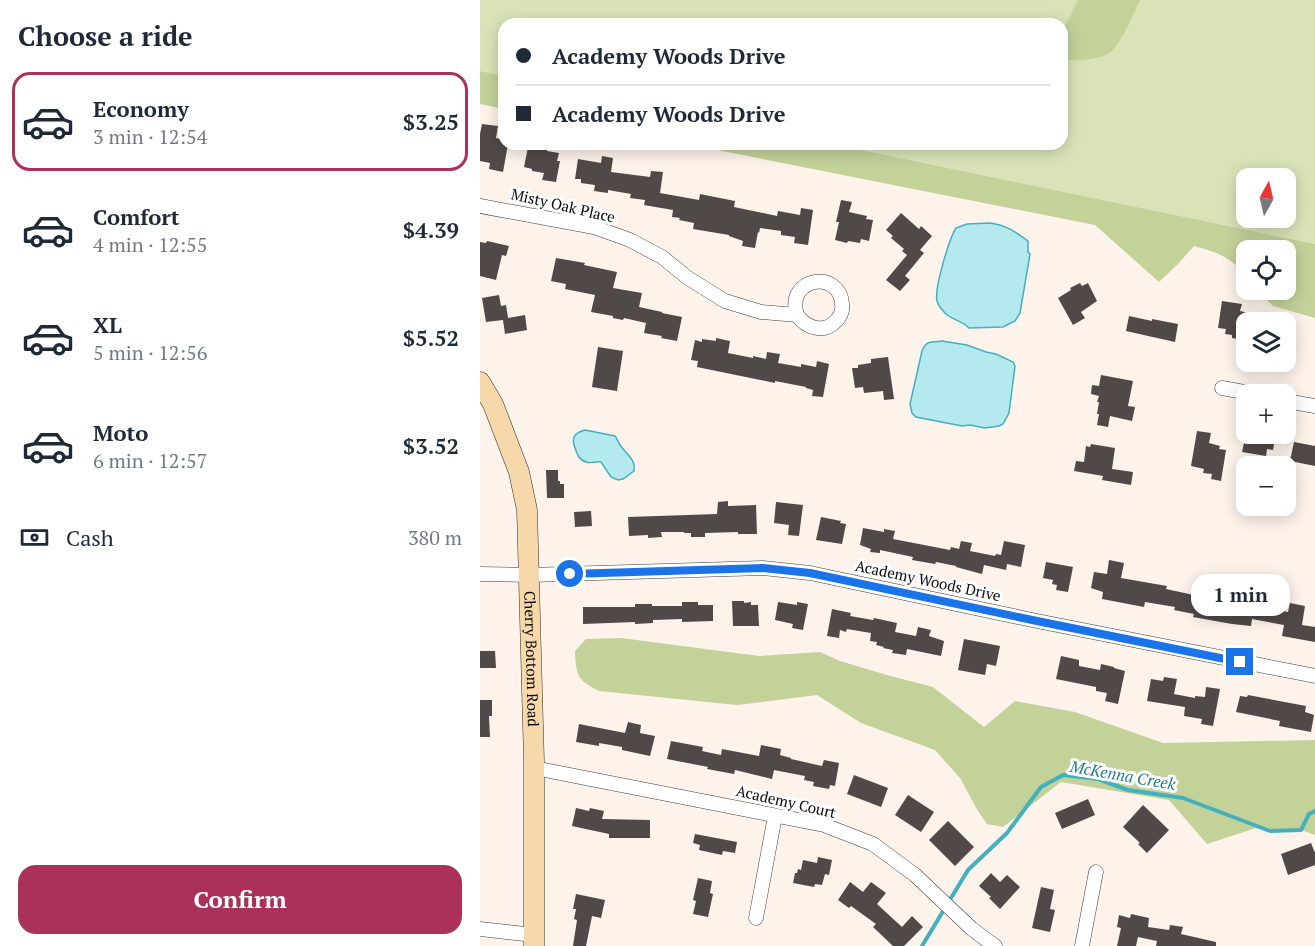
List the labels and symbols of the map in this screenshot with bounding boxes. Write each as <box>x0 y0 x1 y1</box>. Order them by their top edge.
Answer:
north arrow <box>1236 168 1296 228</box>
street label: Misty Oak Place <box>509 183 617 227</box>
street label: Academy Woods Drive <box>854 555 1003 605</box>
route start <box>556 560 583 587</box>
callout: 1 min <box>1190 575 1290 617</box>
street label: Cherry Bottom Road <box>520 590 544 727</box>
route end <box>1226 648 1253 675</box>
water label: McKenna Creek <box>1068 755 1178 795</box>
street label: Academy Court <box>734 780 839 822</box>

